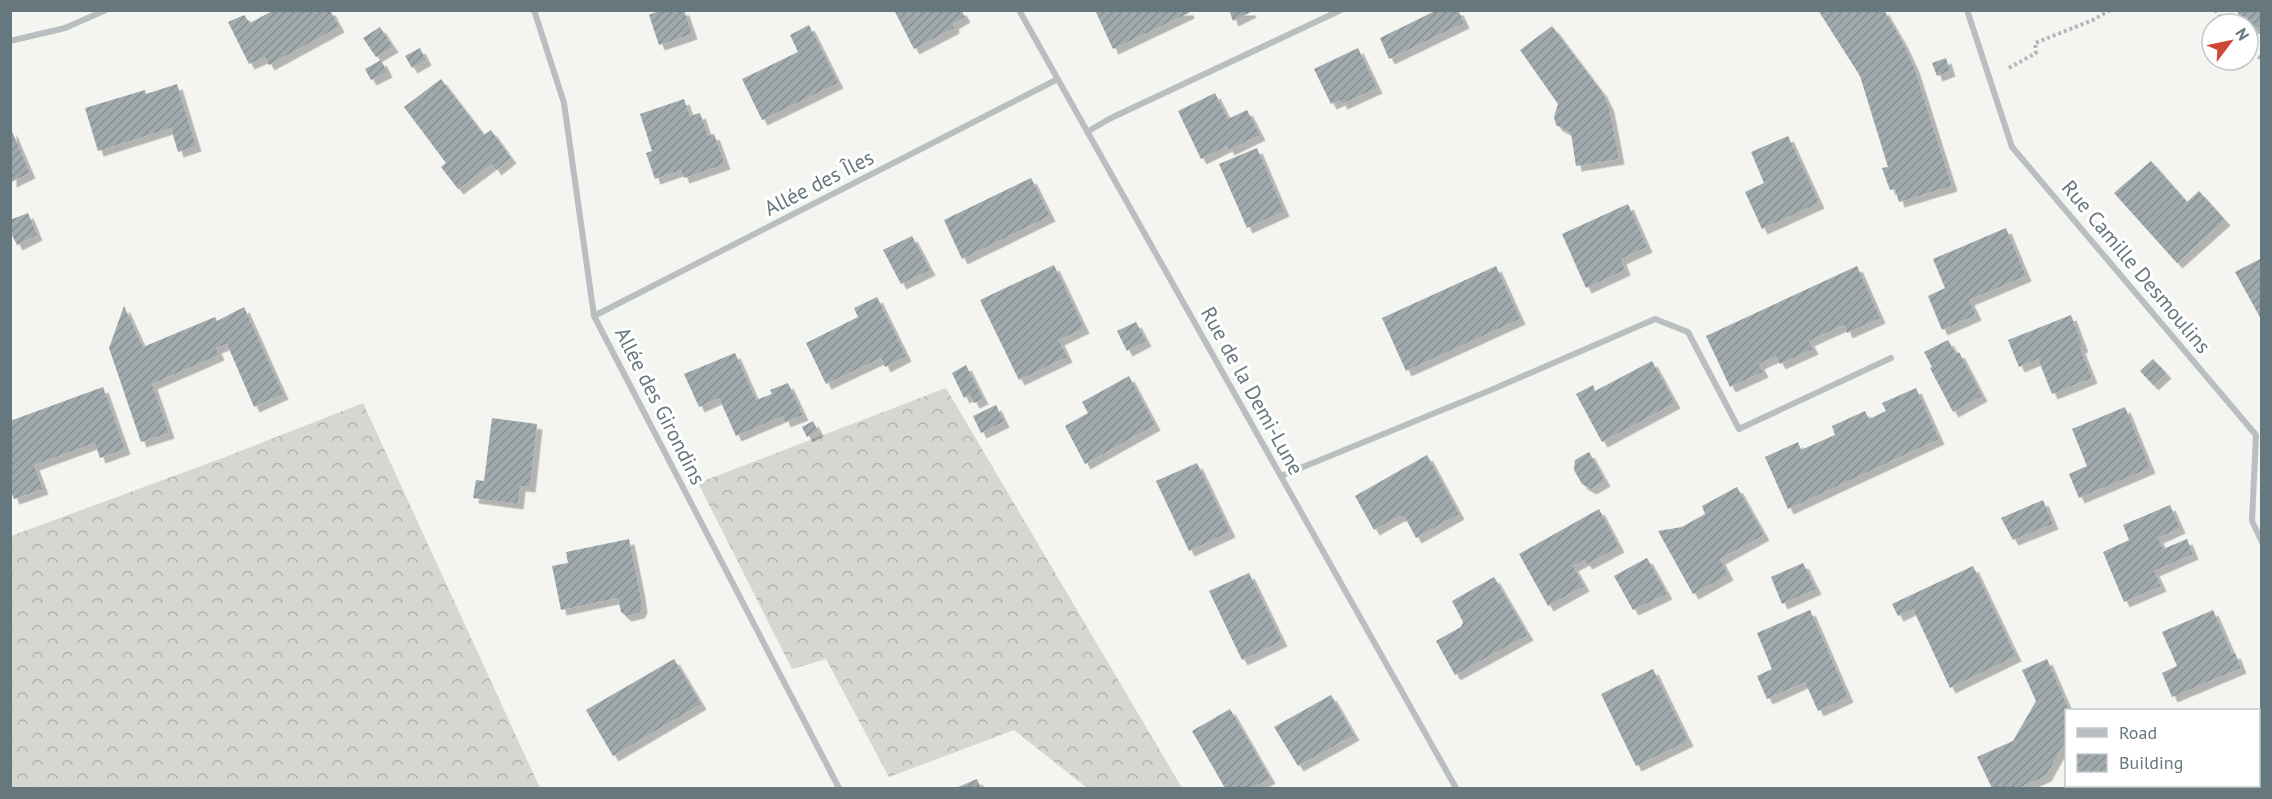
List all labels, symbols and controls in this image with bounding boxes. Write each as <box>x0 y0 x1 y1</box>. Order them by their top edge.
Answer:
north arrow <box>2200 12 2260 72</box>
text: N <box>2231 24 2254 44</box>
street label: Allée des Îles <box>759 143 878 222</box>
street label: Rue Camille Desmoulins <box>2056 174 2217 359</box>
street label: Rue de la Demi-Lune <box>1195 302 1310 480</box>
street label: Allée des Girondins <box>609 322 712 489</box>
legend <box>2065 709 2260 787</box>
text: Road <box>2119 721 2157 744</box>
text: Building <box>2119 751 2183 774</box>

